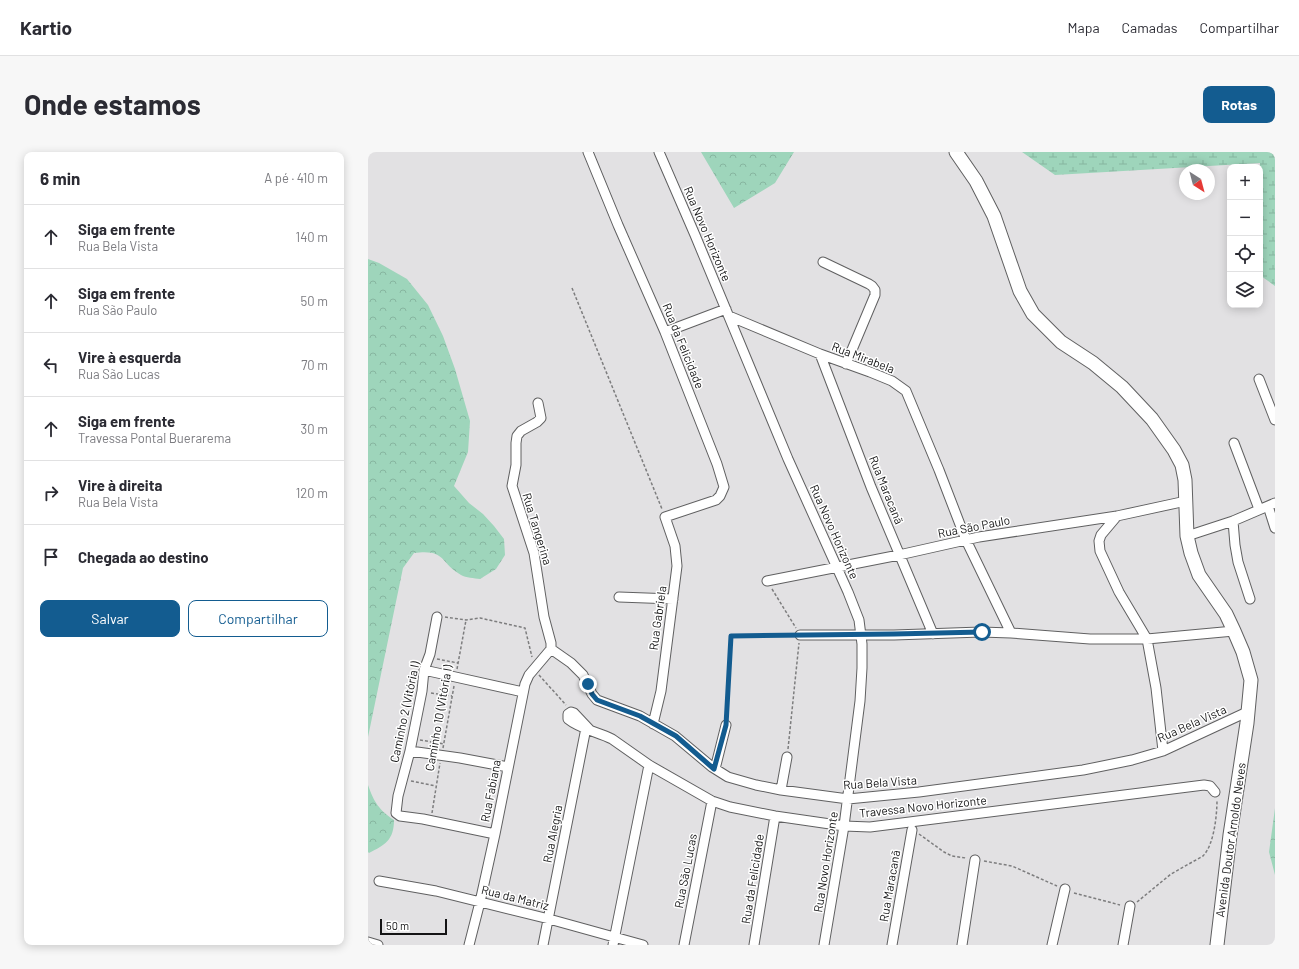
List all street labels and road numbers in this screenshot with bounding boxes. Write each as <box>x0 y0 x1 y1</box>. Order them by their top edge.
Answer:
street label: Rua Novo Horizonte <box>682 184 734 283</box>
street label: Rua da Felicidade <box>660 301 707 390</box>
street label: Rua Mirabela <box>830 339 897 375</box>
street label: Rua Maracanã <box>867 453 907 526</box>
street label: Rua Novo Horizonte <box>808 482 862 581</box>
street label: Rua Tangerina <box>520 491 556 566</box>
street label: Rua São Paulo <box>937 512 1011 540</box>
street label: Rua Gabriela <box>646 585 668 651</box>
street label: Caminho 2 (Vitória I) <box>386 659 422 764</box>
street label: Caminho 10 (Vitória I) <box>422 663 454 772</box>
street label: Rua Bela Vista <box>1155 702 1228 745</box>
street label: Rua Fabiana <box>477 758 503 823</box>
street label: Avenida Doutor Arnoldo Neves <box>1212 761 1248 918</box>
street label: Rua Bela Vista <box>843 772 917 792</box>
street label: Travessa Novo Horizonte <box>859 792 987 820</box>
street label: Rua Alegria <box>540 804 564 864</box>
street label: Rua Novo Horizonte <box>810 810 840 913</box>
street label: Rua São Lucas <box>671 832 699 909</box>
street label: Rua da Felicidade <box>738 833 766 925</box>
street label: Rua Maracanã <box>876 849 902 923</box>
street label: Rua da Matriz <box>480 882 551 912</box>

